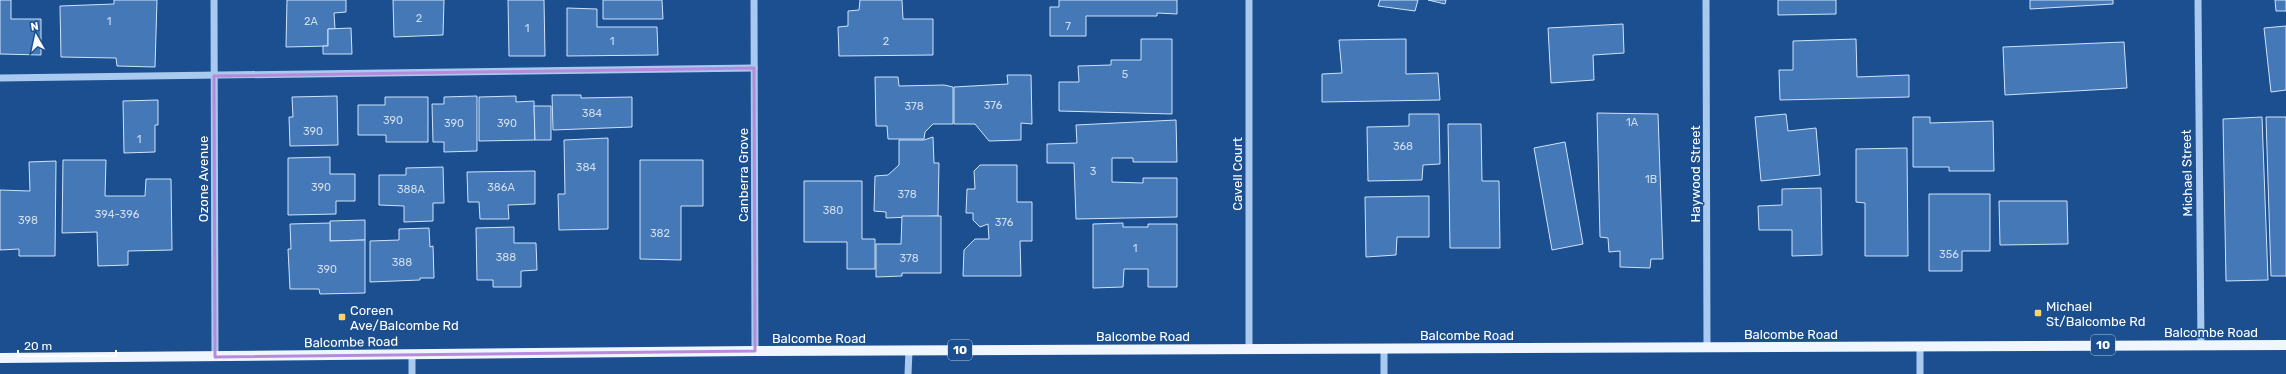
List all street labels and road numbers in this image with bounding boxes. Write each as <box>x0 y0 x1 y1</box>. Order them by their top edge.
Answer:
street label: Haywood Street <box>1688 125 1703 223</box>
street label: Canberra Grove <box>736 128 751 222</box>
street label: Michael Street <box>2179 129 2195 217</box>
street label: Ozone Avenue <box>196 136 211 222</box>
street label: Cavell Court <box>1230 137 1245 211</box>
street label: Balcombe Road <box>2164 325 2258 340</box>
street label: Balcombe Road <box>1744 327 1838 342</box>
street label: Balcombe Road <box>1420 328 1514 343</box>
street label: Balcombe Road <box>1096 329 1190 344</box>
street label: Balcombe Road <box>772 331 866 346</box>
street label: Balcombe Road <box>304 334 398 350</box>
road number: 10 <box>2091 335 2115 355</box>
road number: 10 <box>948 340 972 360</box>

